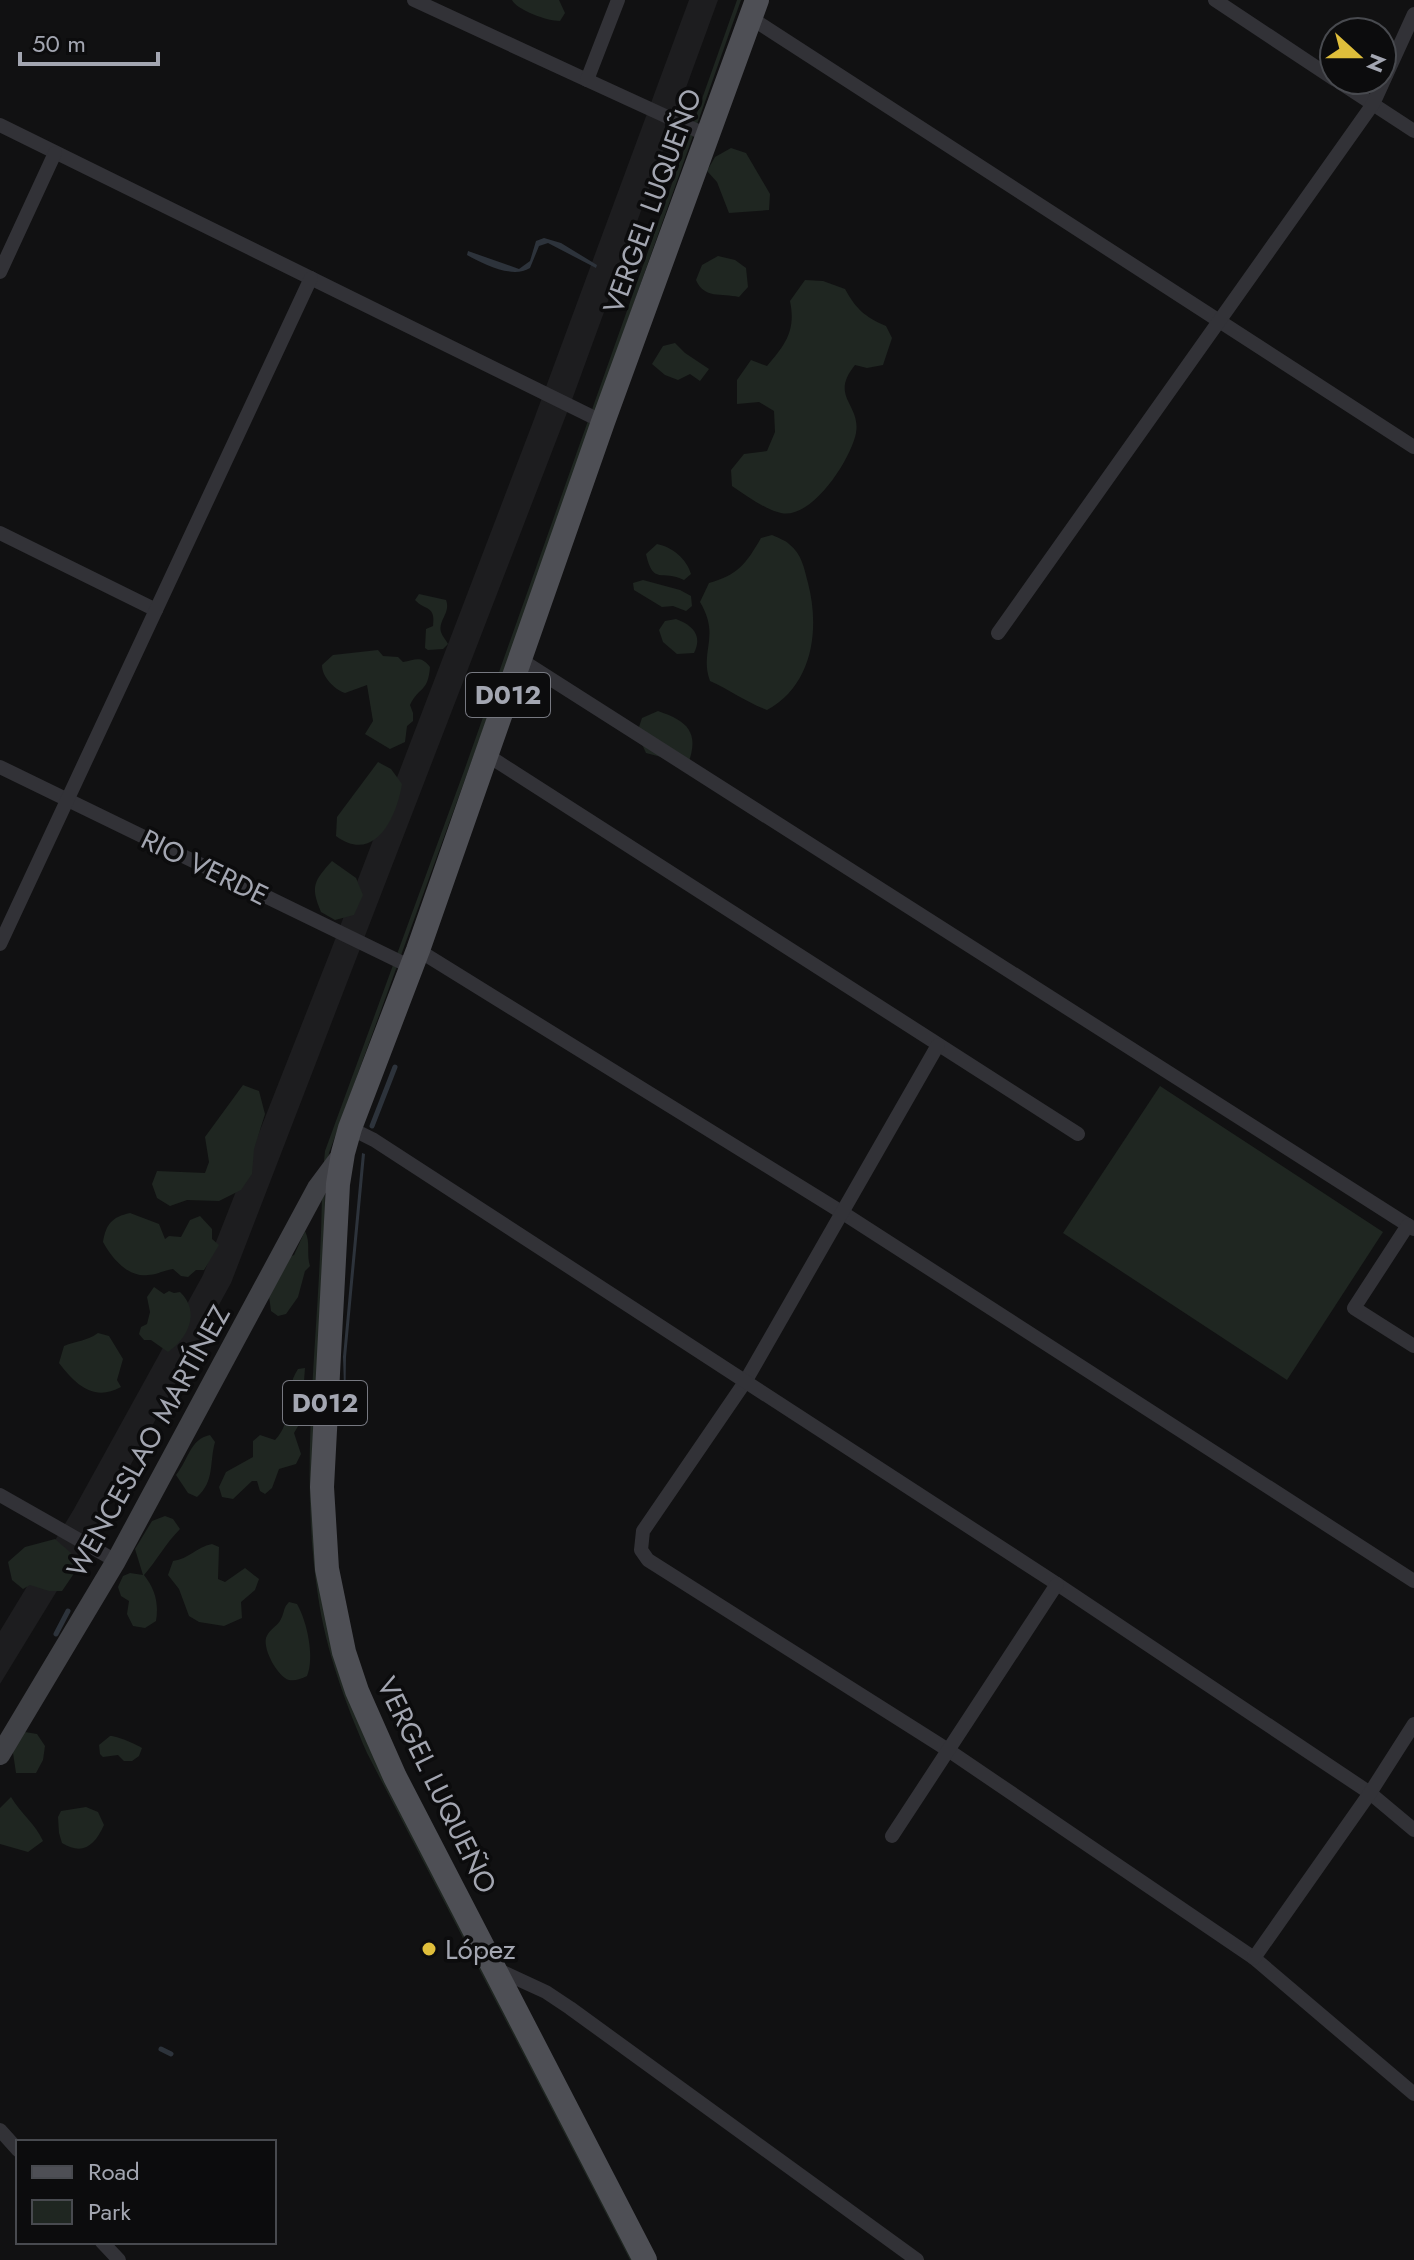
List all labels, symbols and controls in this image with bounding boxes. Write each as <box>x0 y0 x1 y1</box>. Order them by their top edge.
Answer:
scale bar <box>20 16 158 66</box>
north arrow <box>1318 16 1398 96</box>
text: 50 m <box>32 26 86 61</box>
text: N <box>1359 49 1395 77</box>
street label: VERGEL LUQUEÑO <box>593 83 712 319</box>
road number: D012 <box>466 673 550 717</box>
street label: RIO VERDE <box>134 819 275 916</box>
street label: WENCESLAO MARTÍNEZ <box>56 1298 240 1585</box>
road number: D012 <box>283 1381 367 1425</box>
street label: VERGEL LUQUEÑO <box>366 1670 507 1901</box>
place label: López <box>445 1929 516 1970</box>
marker: López <box>420 1940 438 1958</box>
legend <box>16 2140 276 2244</box>
text: Road <box>88 2154 140 2189</box>
text: Park <box>88 2194 131 2229</box>

